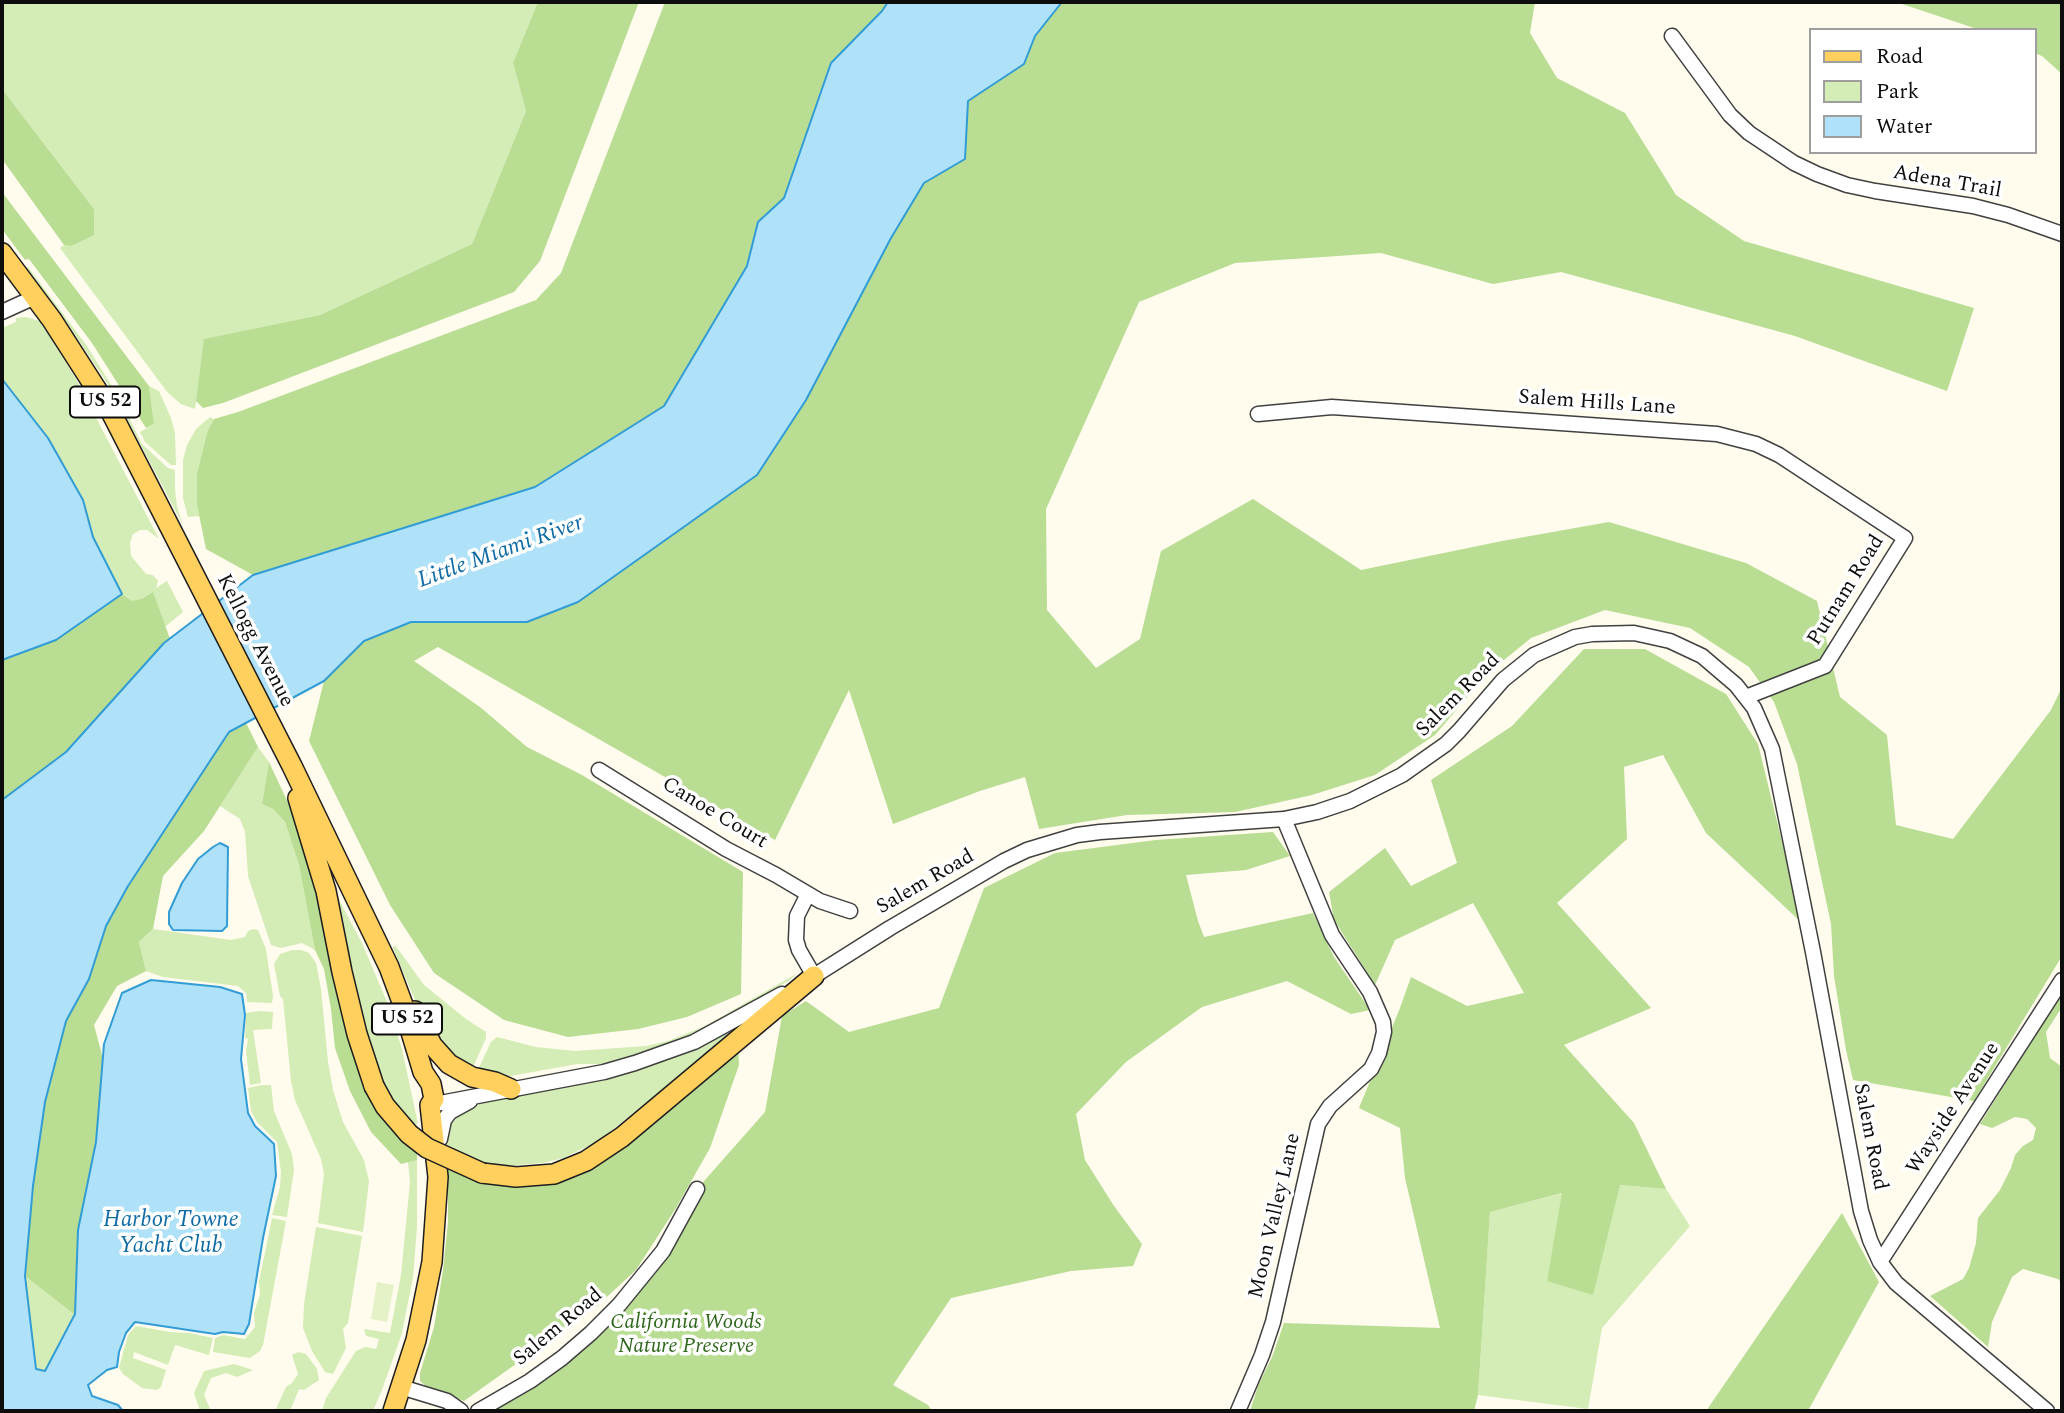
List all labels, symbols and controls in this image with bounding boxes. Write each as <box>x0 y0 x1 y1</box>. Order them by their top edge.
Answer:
legend <box>1808 28 2036 154</box>
text: Road <box>1876 41 1923 73</box>
text: Park <box>1876 76 1919 108</box>
text: Water <box>1876 111 1932 143</box>
street label: Adena Trail <box>1891 161 2003 205</box>
road number: US 52 <box>70 386 140 418</box>
street label: Salem Hills Lane <box>1518 386 1676 422</box>
water label: Little Miami River <box>414 510 588 596</box>
street label: Putnam Road <box>1803 531 1891 651</box>
street label: Kellogg Avenue <box>210 570 298 712</box>
street label: Salem Road <box>1412 649 1506 743</box>
street label: Canoe Court <box>657 773 771 855</box>
street label: Salem Road <box>873 845 979 921</box>
road number: US 52 <box>372 1004 442 1035</box>
street label: Wayside Avenue <box>1902 1038 2006 1180</box>
street label: Salem Road <box>1846 1081 1892 1193</box>
street label: Moon Valley Lane <box>1245 1131 1307 1301</box>
water label: Harbor Towne Yacht Club <box>103 1207 239 1261</box>
street label: Salem Road <box>509 1283 609 1373</box>
park label: California Woods Nature Preserve <box>610 1311 762 1361</box>

